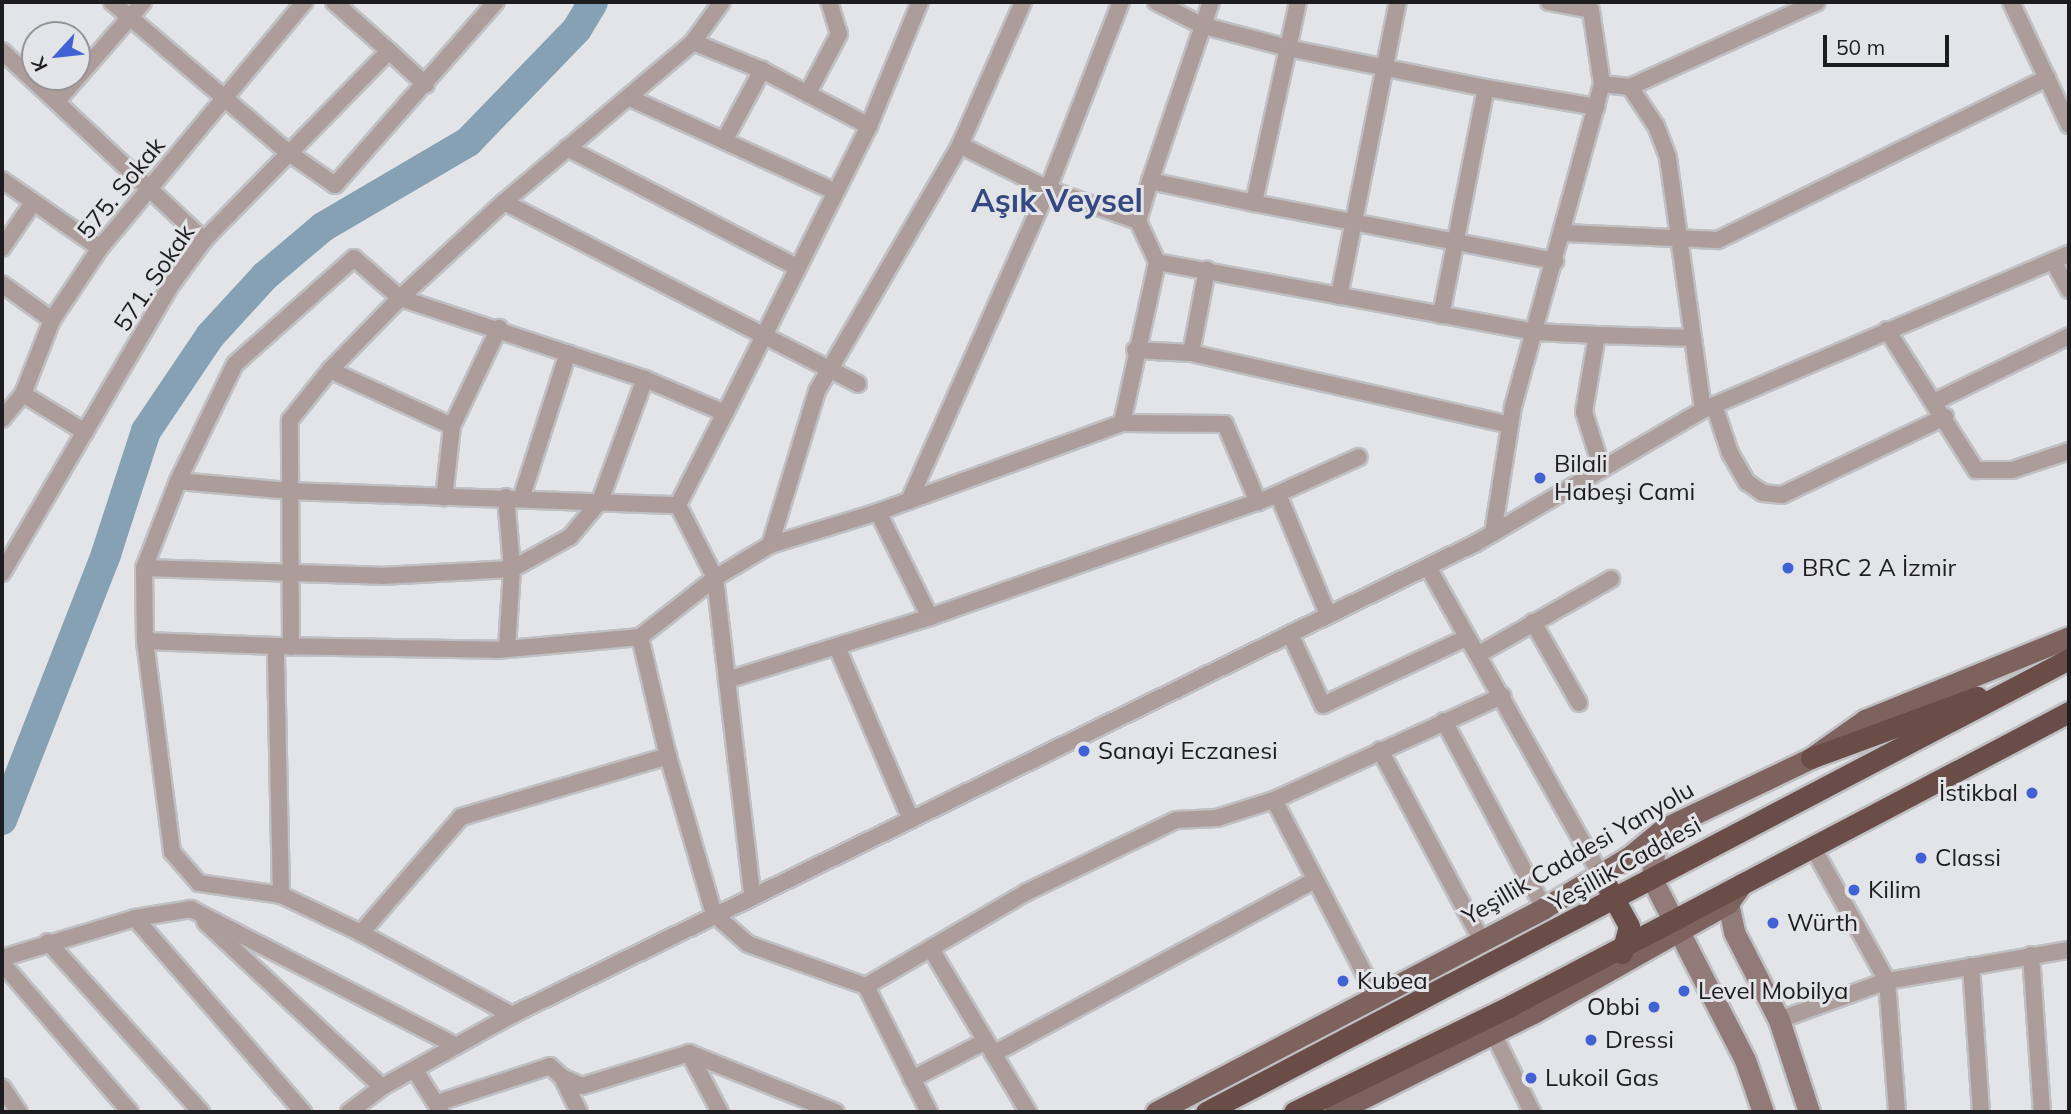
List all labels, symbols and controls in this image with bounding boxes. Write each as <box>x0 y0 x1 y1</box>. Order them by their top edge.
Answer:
north arrow <box>21 21 91 91</box>
scale bar <box>1826 21 1952 65</box>
text: 50 m <box>1836 34 1885 60</box>
text: K <box>26 54 53 76</box>
street label: 575. Sokak <box>71 131 171 245</box>
district label: Aşık Veysel <box>971 181 1143 219</box>
street label: 571. Sokak <box>108 219 200 337</box>
place label: Bilali Habeşi Cami <box>1554 450 1695 506</box>
marker: Bilali Habeşi Cami <box>1532 470 1548 486</box>
place label: BRC 2 A İzmir <box>1802 554 1956 582</box>
marker: BRC 2 A İzmir <box>1780 560 1796 576</box>
place label: Sanayi Eczanesi <box>1098 737 1278 765</box>
marker: Sanayi Eczanesi <box>1076 743 1092 759</box>
street label: Yeşillik Caddesi Yanyolu <box>1457 775 1699 931</box>
place label: İstikbal <box>1939 779 2018 807</box>
marker: İstikbal <box>2024 785 2040 801</box>
street label: Yeşillik Caddesi <box>1544 810 1706 918</box>
place label: Classi <box>1935 844 2001 872</box>
marker: Classi <box>1913 850 1929 866</box>
place label: Kilim <box>1868 876 1921 904</box>
marker: Kilim <box>1846 882 1862 898</box>
place label: Würth <box>1787 909 1858 937</box>
marker: Würth <box>1765 915 1781 931</box>
place label: Kubea <box>1357 967 1428 995</box>
marker: Kubea <box>1335 973 1351 989</box>
place label: Level Mobilya <box>1698 977 1848 1005</box>
marker: Level Mobilya <box>1676 983 1692 999</box>
place label: Obbi <box>1587 993 1640 1021</box>
marker: Obbi <box>1646 999 1662 1015</box>
place label: Dressi <box>1605 1026 1674 1054</box>
marker: Dressi <box>1583 1032 1599 1048</box>
place label: Lukoil Gas <box>1545 1064 1659 1092</box>
marker: Lukoil Gas <box>1523 1070 1539 1086</box>

